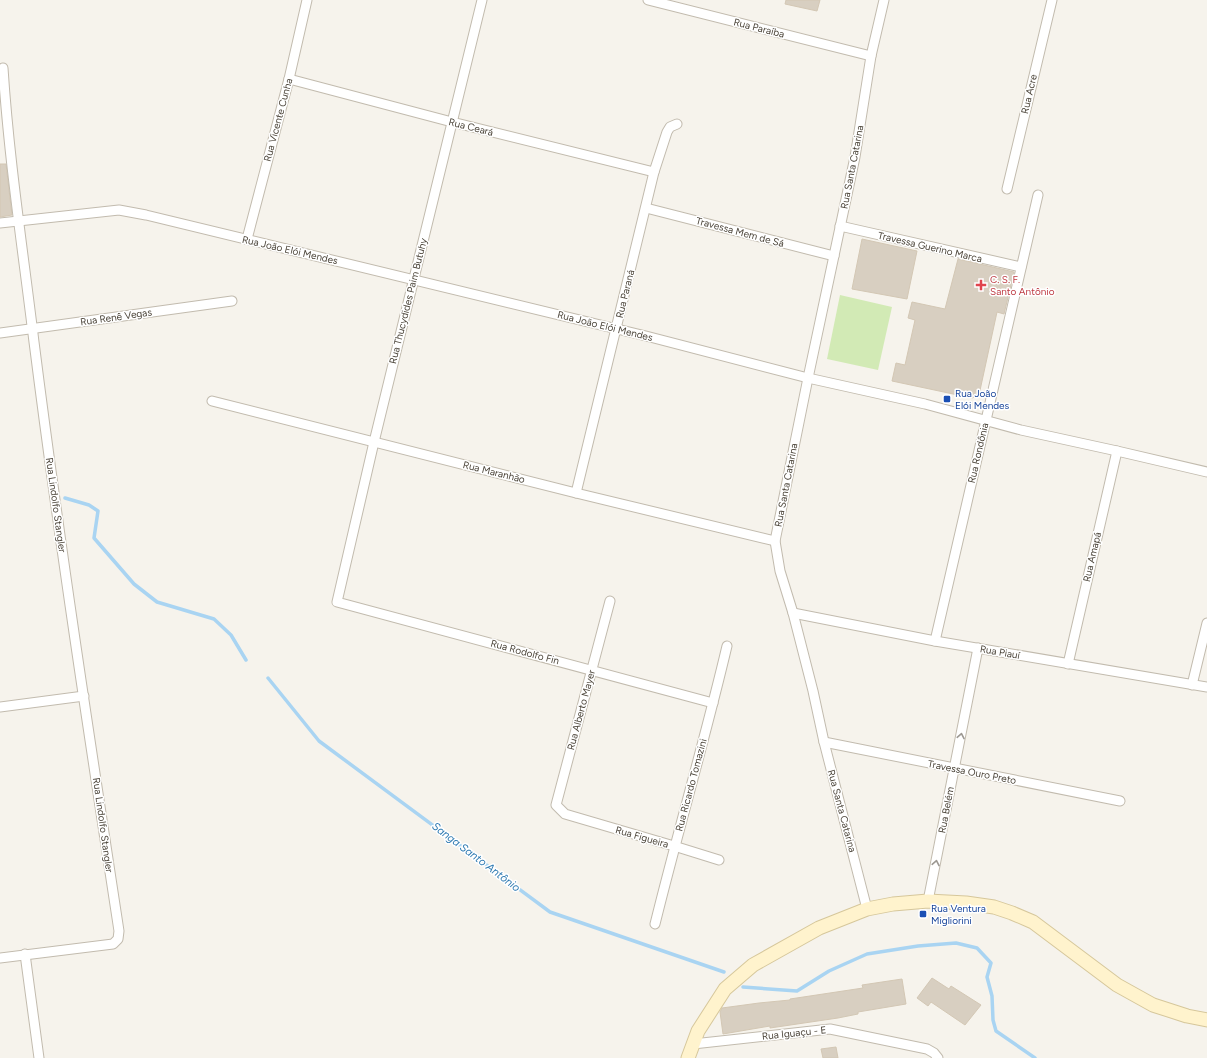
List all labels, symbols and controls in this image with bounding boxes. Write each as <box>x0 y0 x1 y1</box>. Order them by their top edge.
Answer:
street label: Rua Paraíba <box>732 15 786 41</box>
street label: Rua Acre <box>1018 72 1040 115</box>
street label: Rua Vicente Cunha <box>261 77 295 163</box>
street label: Rua Ceará <box>447 115 495 139</box>
street label: Rua Santa Catarina <box>837 124 867 210</box>
street label: Travessa Mem de Sá <box>694 214 786 250</box>
street label: Travessa Guerino Marca <box>877 229 983 265</box>
street label: Rua João Elói Mendes <box>241 233 339 267</box>
street label: Rua Thucydides Paim Butuhy <box>386 236 430 365</box>
street label: Rua Paraná <box>613 268 637 320</box>
place label: C. S. F. Santo Antônio <box>990 273 1055 298</box>
marker: C. S. F. Santo Antônio <box>975 279 987 291</box>
street label: Rua Renê Vegas <box>79 305 153 328</box>
street label: Rua João Elói Mendes <box>556 308 654 344</box>
place label: Rua João Elói Mendes <box>955 387 1010 412</box>
marker: Rua João Elói Mendes <box>942 394 952 404</box>
street label: Rua Rondônia <box>965 421 991 485</box>
street label: Rua Santa Catarina <box>771 442 801 528</box>
street label: Rua Lindolfo Stangler <box>43 457 69 554</box>
street label: Rua Maranhão <box>462 458 527 486</box>
street label: Rua Amapá <box>1080 531 1104 583</box>
street label: Rua Rodolfo Fin <box>489 637 561 668</box>
street label: Rua Piauí <box>979 642 1022 662</box>
street label: Rua Alberto Mayer <box>564 668 598 752</box>
one-way arrow <box>956 733 965 739</box>
street label: Rua Ricardo Tomazini <box>672 737 710 833</box>
street label: Travessa Ouro Preto <box>927 757 1018 787</box>
street label: Rua Santa Catarina <box>825 768 859 854</box>
street label: Rua Lindolfo Stangler <box>90 777 116 874</box>
street label: Rua Belém <box>935 786 957 834</box>
water label: Sanga Santo Antônio <box>429 820 523 895</box>
street label: Rua Figueira <box>614 823 670 851</box>
one-way arrow <box>931 860 939 866</box>
place label: Rua Ventura Migliorini <box>931 902 986 927</box>
marker: Rua Ventura Migliorini <box>918 909 928 919</box>
street label: Rua Iguaçu - E <box>761 1023 827 1043</box>

